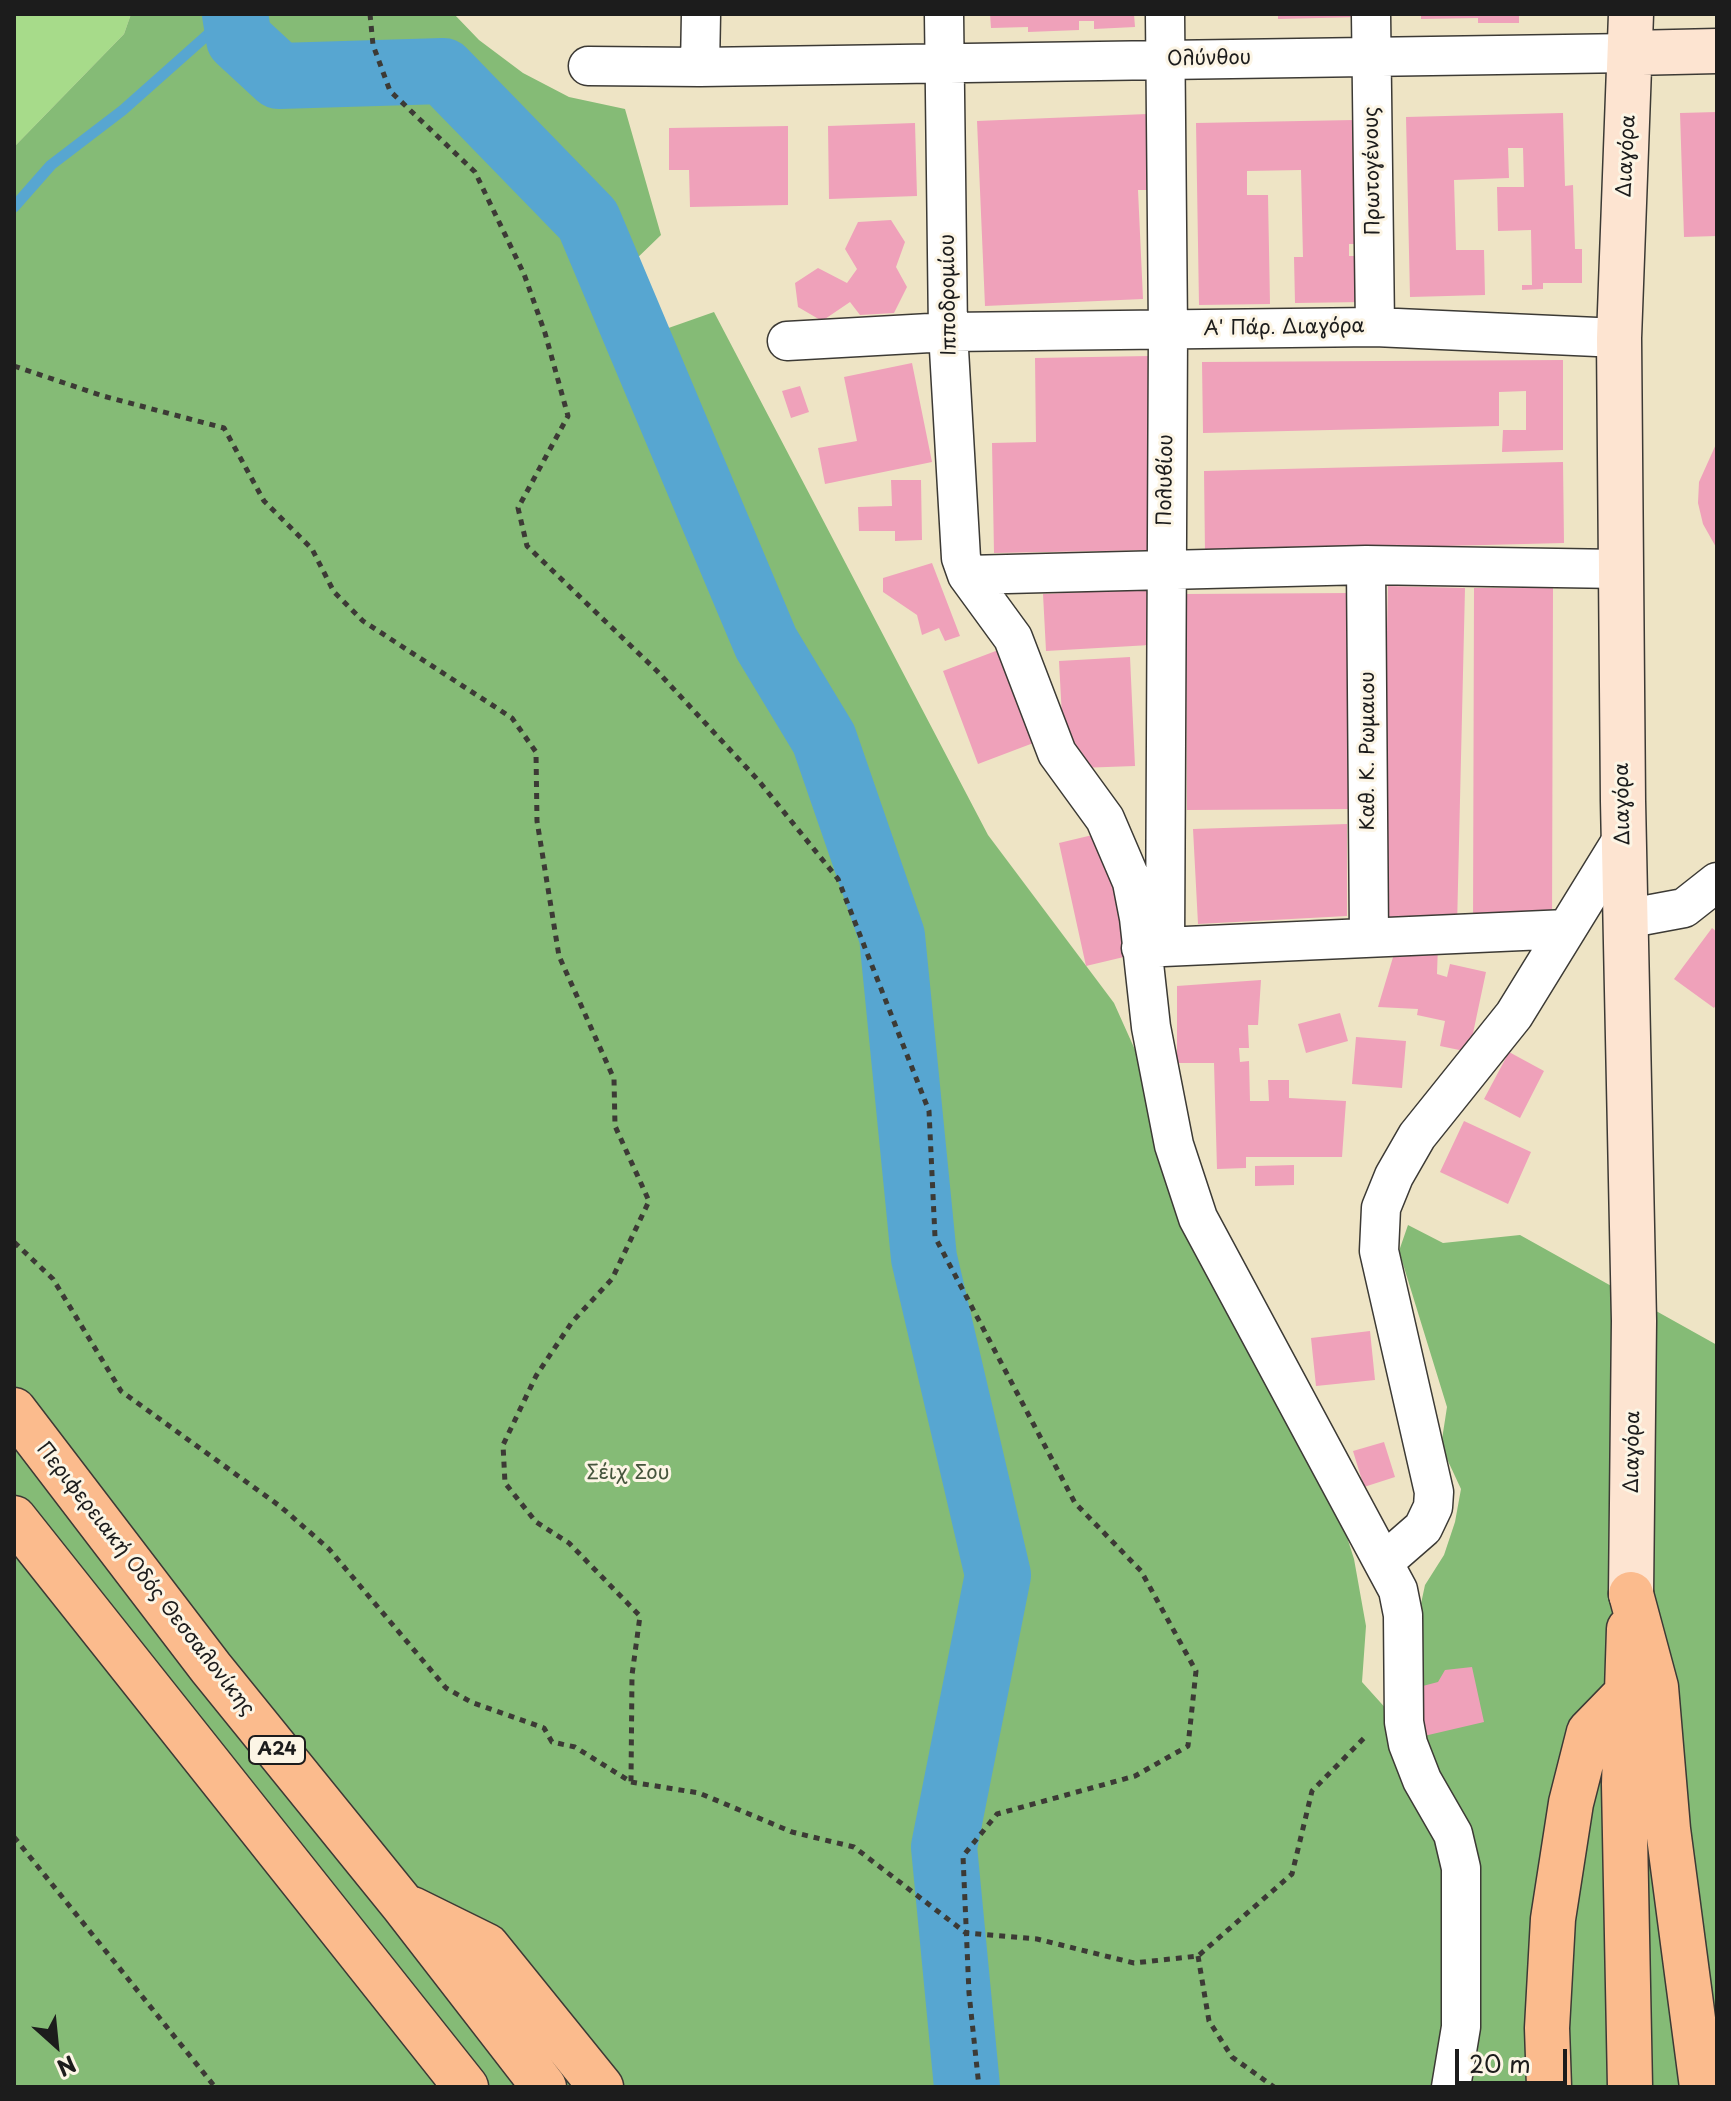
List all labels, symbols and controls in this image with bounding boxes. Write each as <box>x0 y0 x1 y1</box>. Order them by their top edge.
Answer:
street label: Ολύνθου <box>1167 46 1251 72</box>
street label: Πρωτογένους <box>1360 106 1386 236</box>
street label: Διαγόρα <box>1613 114 1641 198</box>
street label: Ιπποδρομίου <box>936 234 962 356</box>
street label: Α' Πάρ. Διαγόρα <box>1203 315 1365 341</box>
street label: Πολυβίου <box>1153 434 1179 526</box>
street label: Καθ. Κ. Ρωμαιου <box>1356 671 1380 831</box>
street label: Διαγόρα <box>1610 763 1636 845</box>
street label: Διαγόρα <box>1620 1411 1646 1493</box>
street label: Περιφερειακή Οδός Θεσσαλονίκης <box>31 1437 259 1721</box>
park label: Σέιχ Σου <box>587 1461 669 1485</box>
road number: Α24 <box>249 1736 305 1764</box>
north arrow <box>16 2005 96 2085</box>
scale bar <box>1459 2033 1571 2083</box>
text: 20 m <box>1469 2045 1531 2081</box>
text: N <box>52 2048 82 2085</box>

